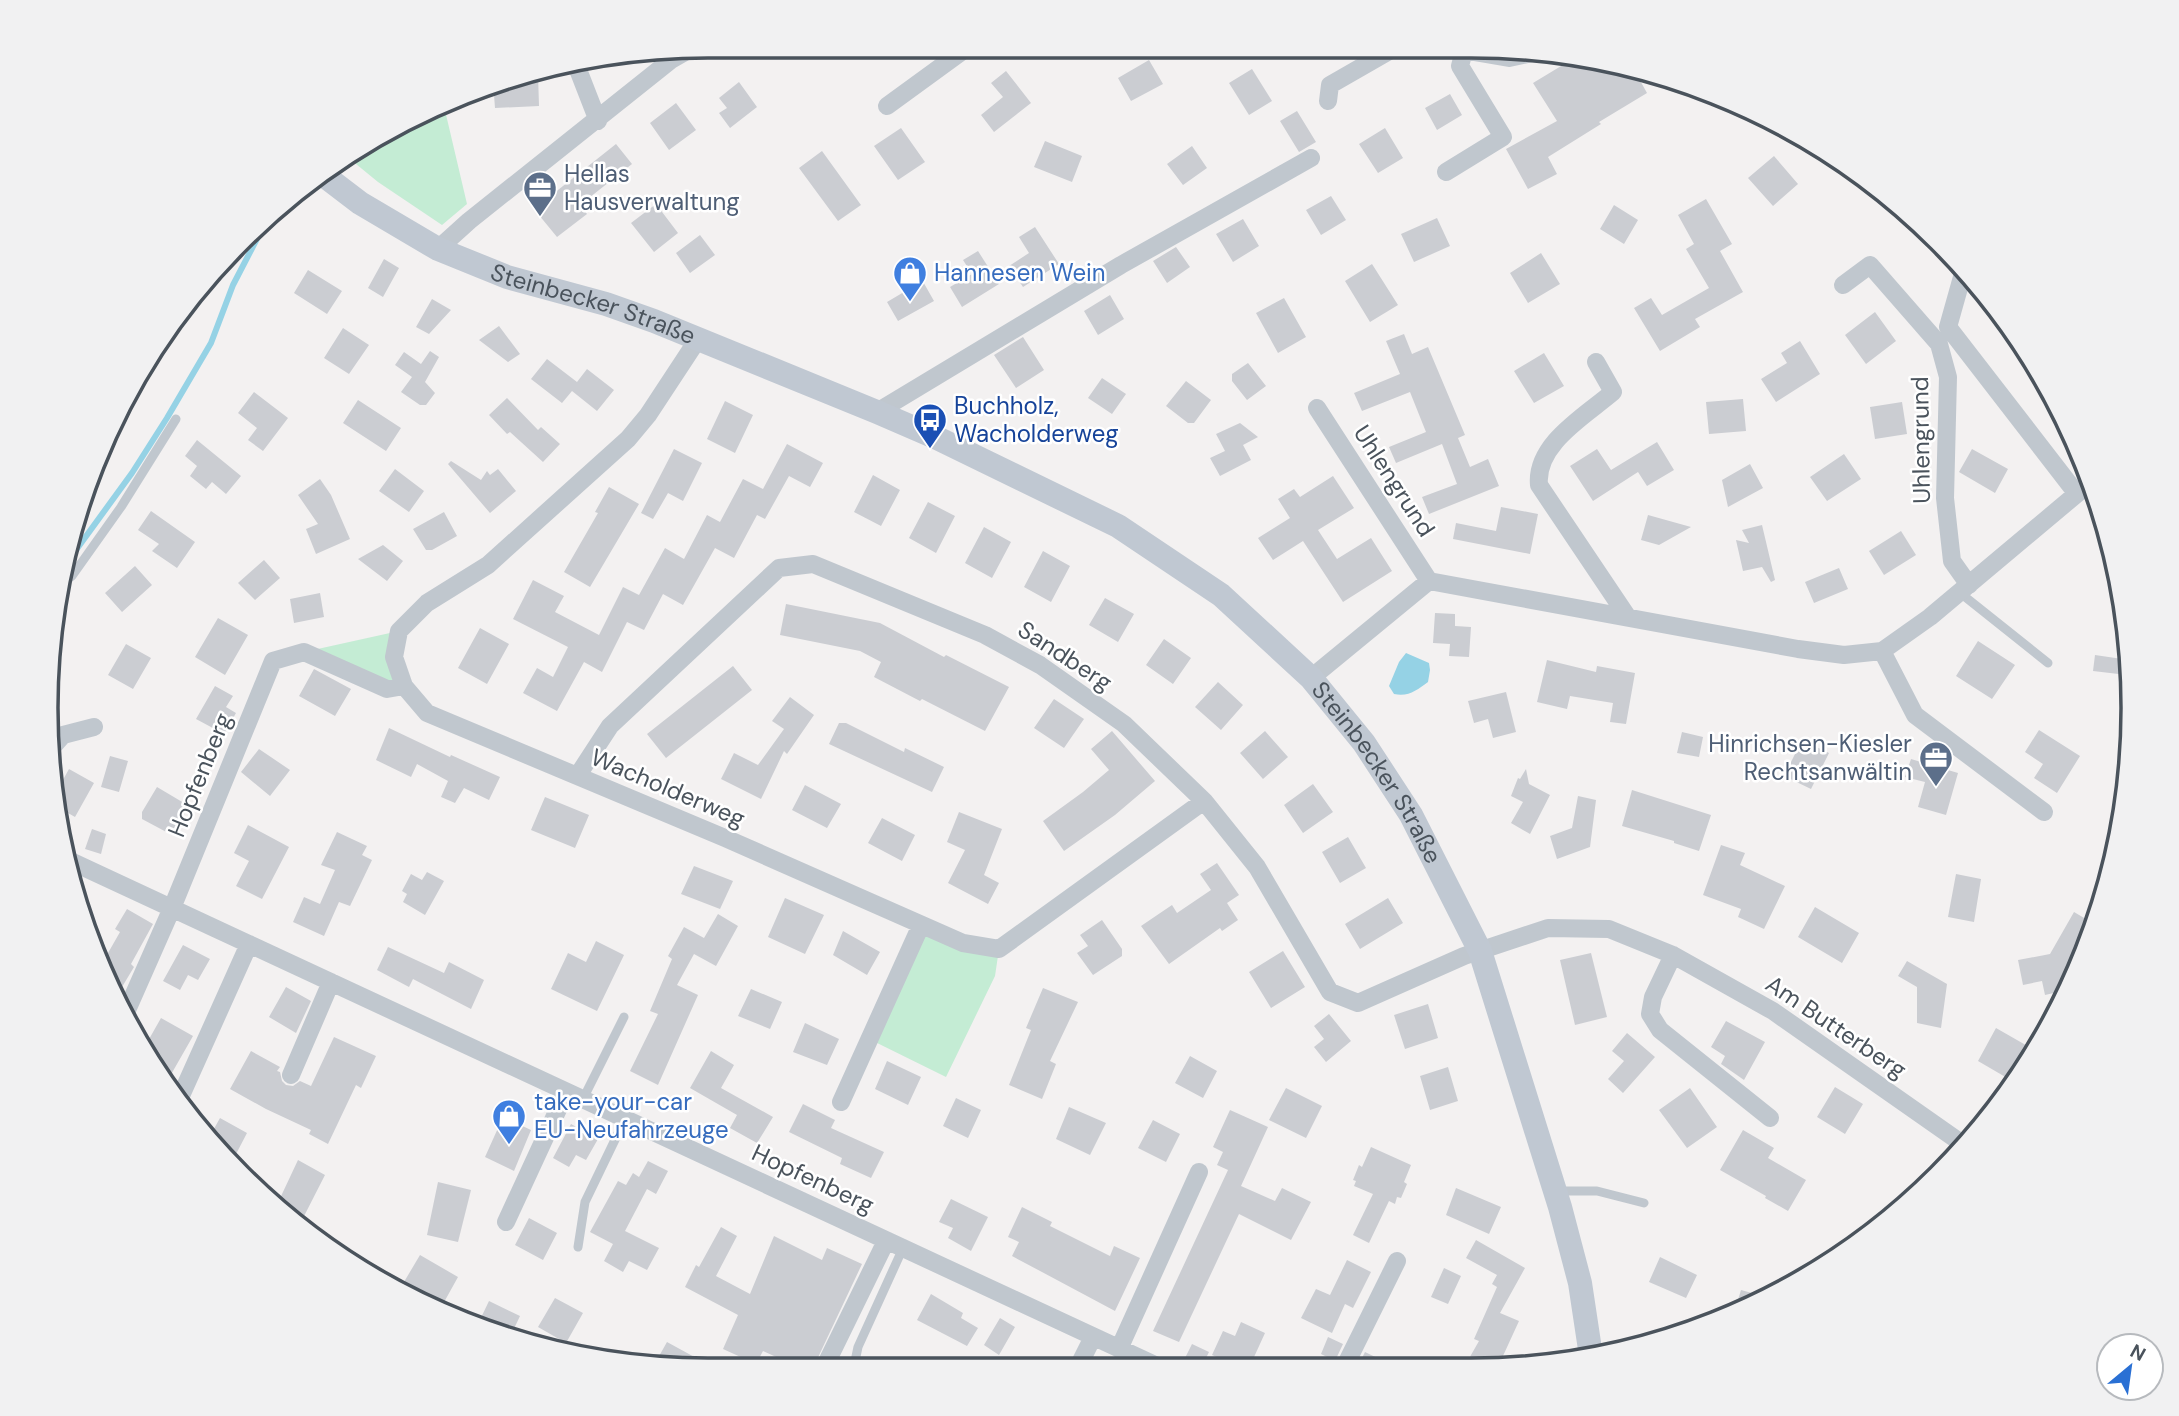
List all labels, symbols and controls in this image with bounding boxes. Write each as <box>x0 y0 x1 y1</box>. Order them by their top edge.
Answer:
place label: Hellas Hausverwaltung <box>564 158 740 217</box>
office icon: Hellas Hausverwaltung <box>521 169 559 218</box>
shop icon: Hannesen Wein <box>891 254 929 303</box>
street label: Steinbecker Straße <box>486 256 700 351</box>
place label: Hannesen Wein <box>934 257 1106 288</box>
street label: Uhlengrund <box>1904 376 1937 504</box>
place label: Buchholz, Wacholderweg <box>954 390 1119 449</box>
bus stop icon: Buchholz, Wacholderweg <box>911 401 949 450</box>
street label: Uhlengrund <box>1347 419 1442 542</box>
street label: Sandberg <box>1012 614 1118 698</box>
street label: Steinbecker Straße <box>1305 675 1449 869</box>
street label: Hopfenberg <box>161 708 239 842</box>
place label: Hinrichsen-Kiesler Rechtsanwältin <box>1708 728 1912 787</box>
office icon: Hinrichsen-Kiesler Rechtsanwältin <box>1917 739 1955 788</box>
street label: Wacholderweg <box>586 741 750 834</box>
street label: Am Butterberg <box>1760 968 1913 1085</box>
place label: take-your-car EU-Neufahrzeuge <box>534 1086 729 1145</box>
shop icon: take-your-car EU-Neufahrzeuge <box>490 1097 528 1146</box>
street label: Hopfenberg <box>747 1137 879 1220</box>
north arrow <box>2095 1332 2165 1402</box>
text: N <box>2126 1338 2150 1367</box>

